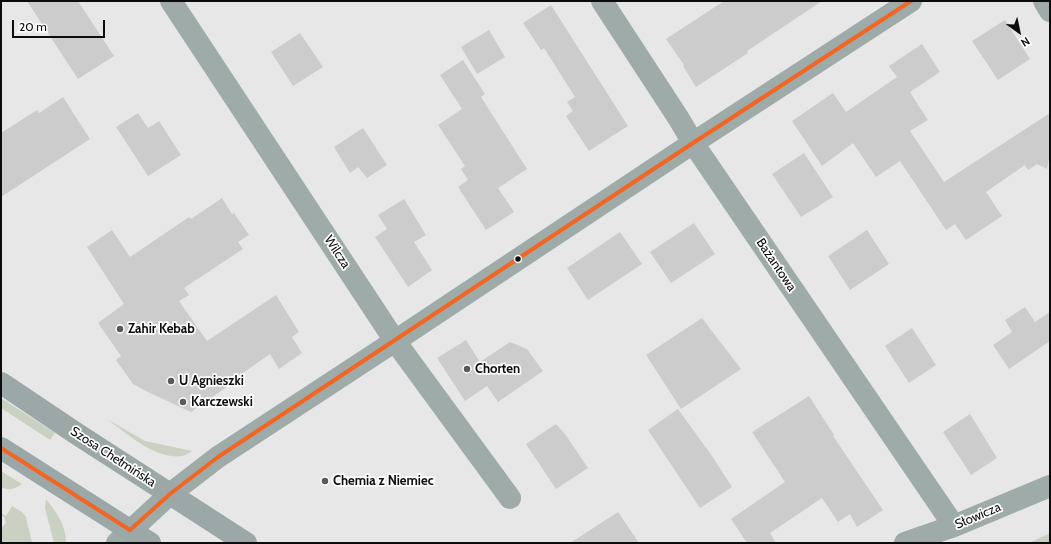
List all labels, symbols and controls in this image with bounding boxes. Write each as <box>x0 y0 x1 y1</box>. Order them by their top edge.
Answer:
scale bar <box>14 12 107 38</box>
north arrow <box>999 12 1039 52</box>
text: 20 m <box>19 19 47 34</box>
text: N <box>1018 34 1033 50</box>
street label: Wilcza <box>321 233 353 271</box>
street label: Bażantowa <box>753 236 799 294</box>
unlabelled marker <box>513 254 523 264</box>
place label: Zahir Kebab <box>128 321 195 337</box>
marker: Zahir Kebab <box>115 324 125 334</box>
place label: Chorten <box>475 361 520 377</box>
marker: Chorten <box>462 364 472 374</box>
place label: U Agnieszki <box>179 373 244 389</box>
marker: U Agnieszki <box>166 376 176 386</box>
place label: Karczewski <box>191 394 253 410</box>
marker: Karczewski <box>178 397 188 407</box>
street label: Szosa Chełmińska <box>67 424 159 490</box>
place label: Chemia z Niemiec <box>333 473 434 489</box>
marker: Chemia z Niemiec <box>320 476 330 486</box>
street label: Słowicza <box>953 499 1003 533</box>

